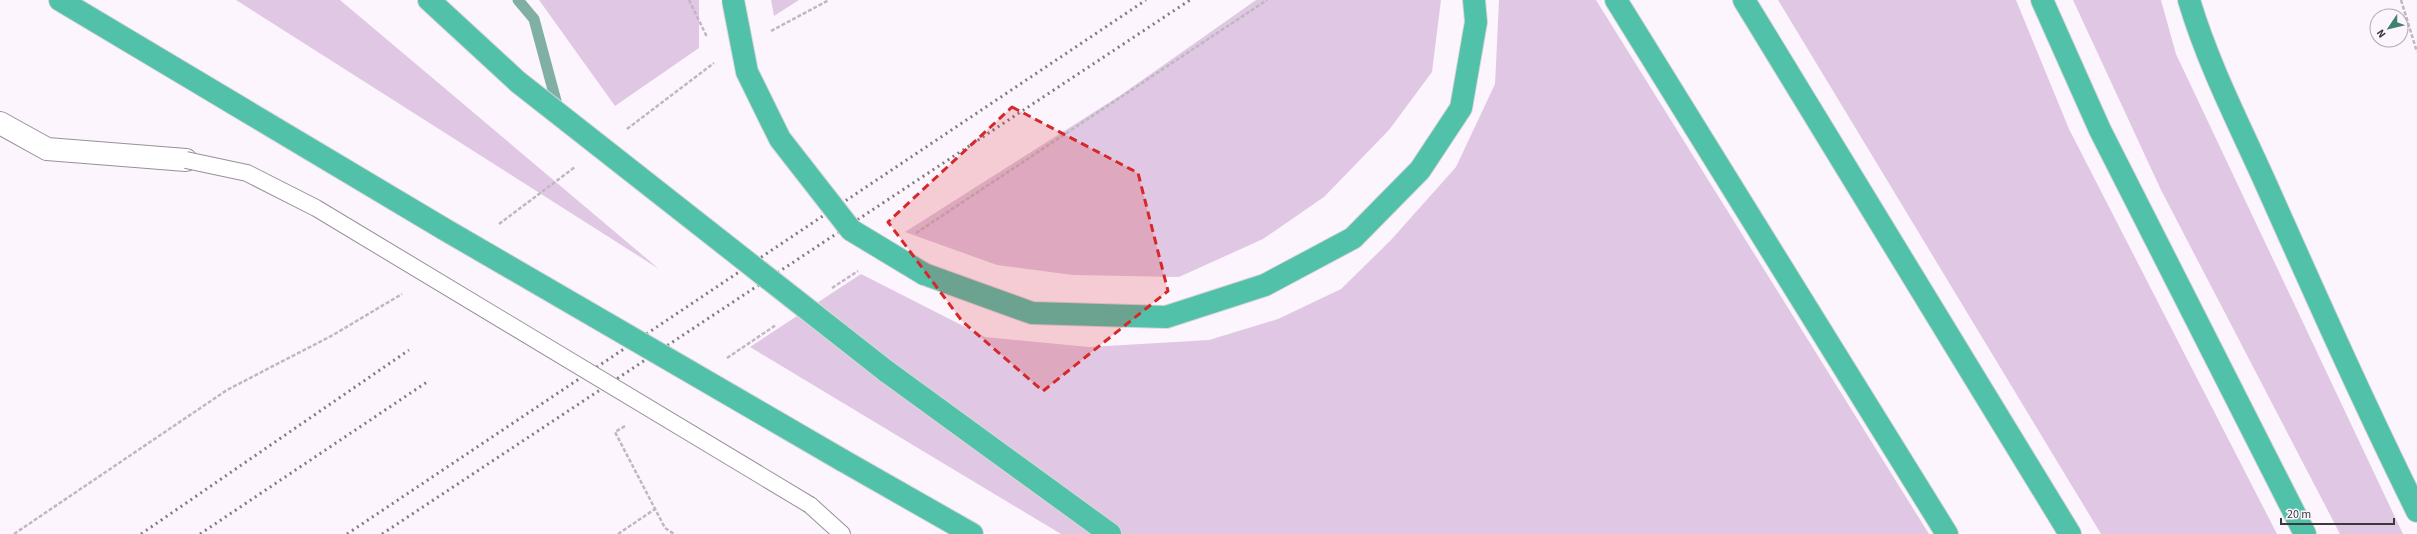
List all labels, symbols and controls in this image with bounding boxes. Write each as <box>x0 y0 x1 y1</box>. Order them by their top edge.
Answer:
north arrow <box>2369 8 2409 48</box>
text: N <box>2373 26 2389 41</box>
scale bar <box>2281 500 2394 526</box>
text: 20 m <box>2287 506 2311 523</box>

